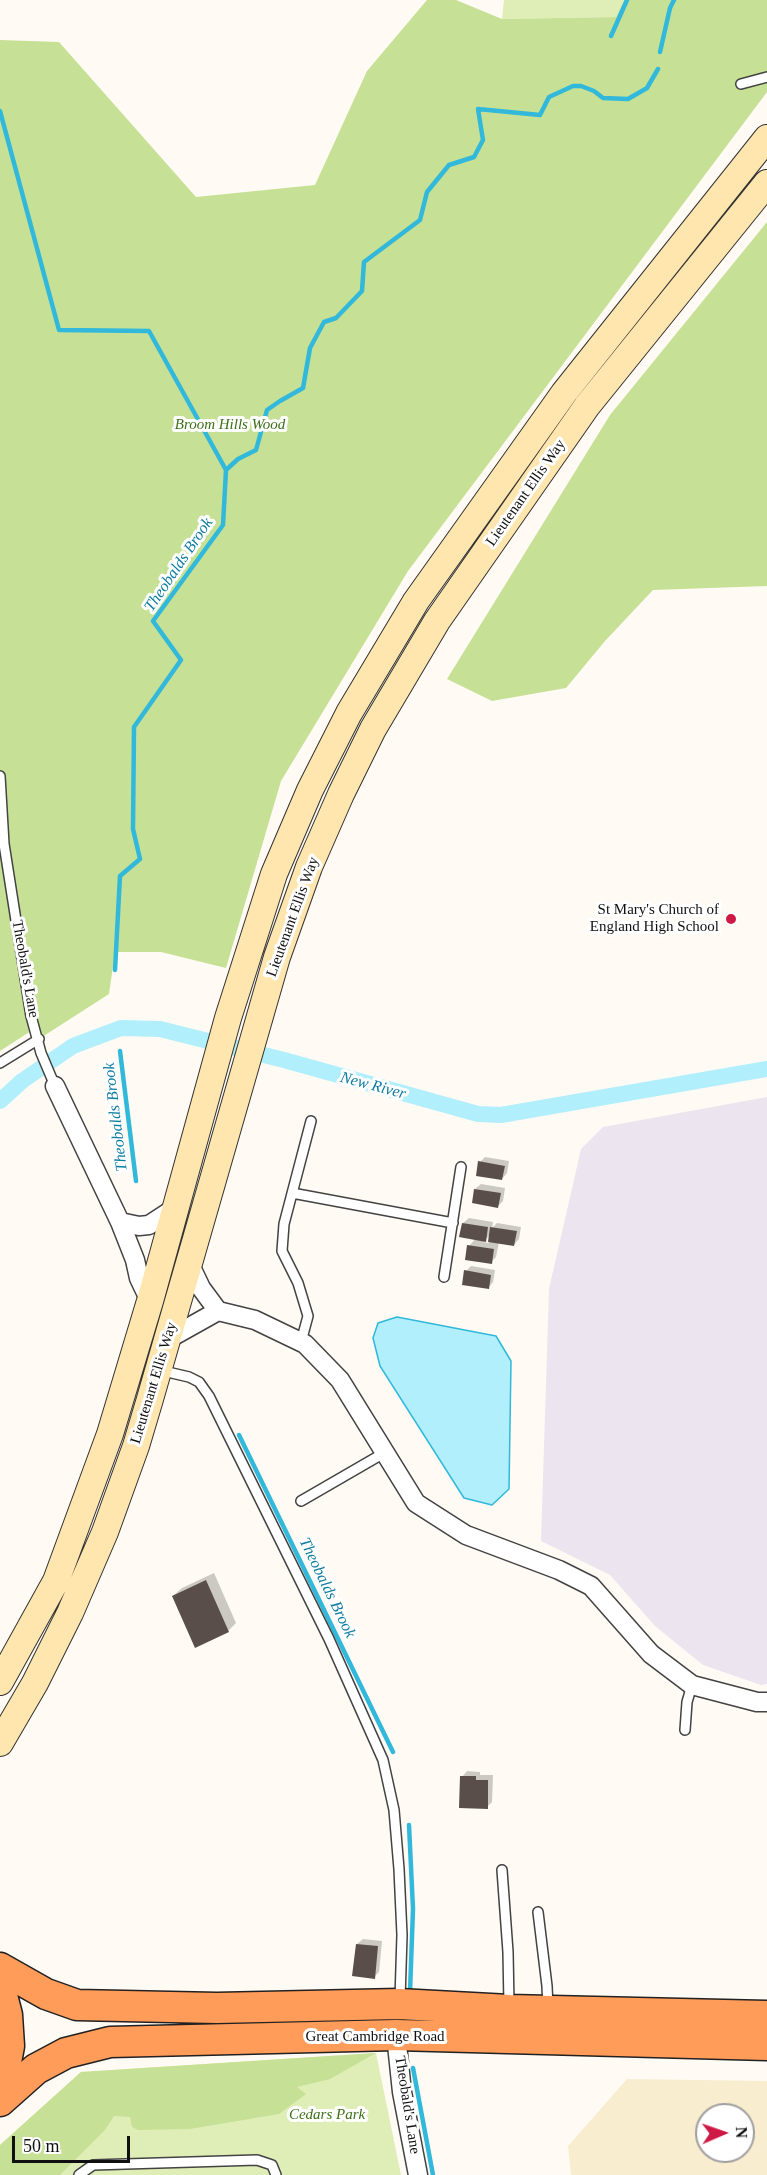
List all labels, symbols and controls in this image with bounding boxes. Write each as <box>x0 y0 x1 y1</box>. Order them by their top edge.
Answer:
park label: Broom Hills Wood <box>175 416 285 434</box>
street label: Lieutenant Ellis Way <box>482 436 570 550</box>
water label: Theobalds Brook <box>141 514 217 616</box>
street label: Lieutenant Ellis Way <box>263 855 323 979</box>
place label: St Mary's Church of England High School <box>590 901 719 936</box>
marker: St Mary's Church of England High School <box>724 912 738 926</box>
street label: Theobald's Lane <box>8 919 42 1019</box>
water label: Theobalds Brook <box>100 1062 132 1172</box>
water label: New River <box>338 1068 408 1104</box>
street label: Lieutenant Ellis Way <box>127 1320 181 1446</box>
water label: Theobalds Brook <box>294 1535 360 1641</box>
street label: Great Cambridge Road <box>305 2028 445 2046</box>
street label: Theobald's Lane <box>390 2055 424 2155</box>
north arrow <box>695 2103 755 2163</box>
park label: Cedars Park <box>289 2106 365 2124</box>
scale bar <box>15 2124 134 2162</box>
text: N <box>733 2126 750 2138</box>
text: 50 m <box>23 2136 60 2156</box>

